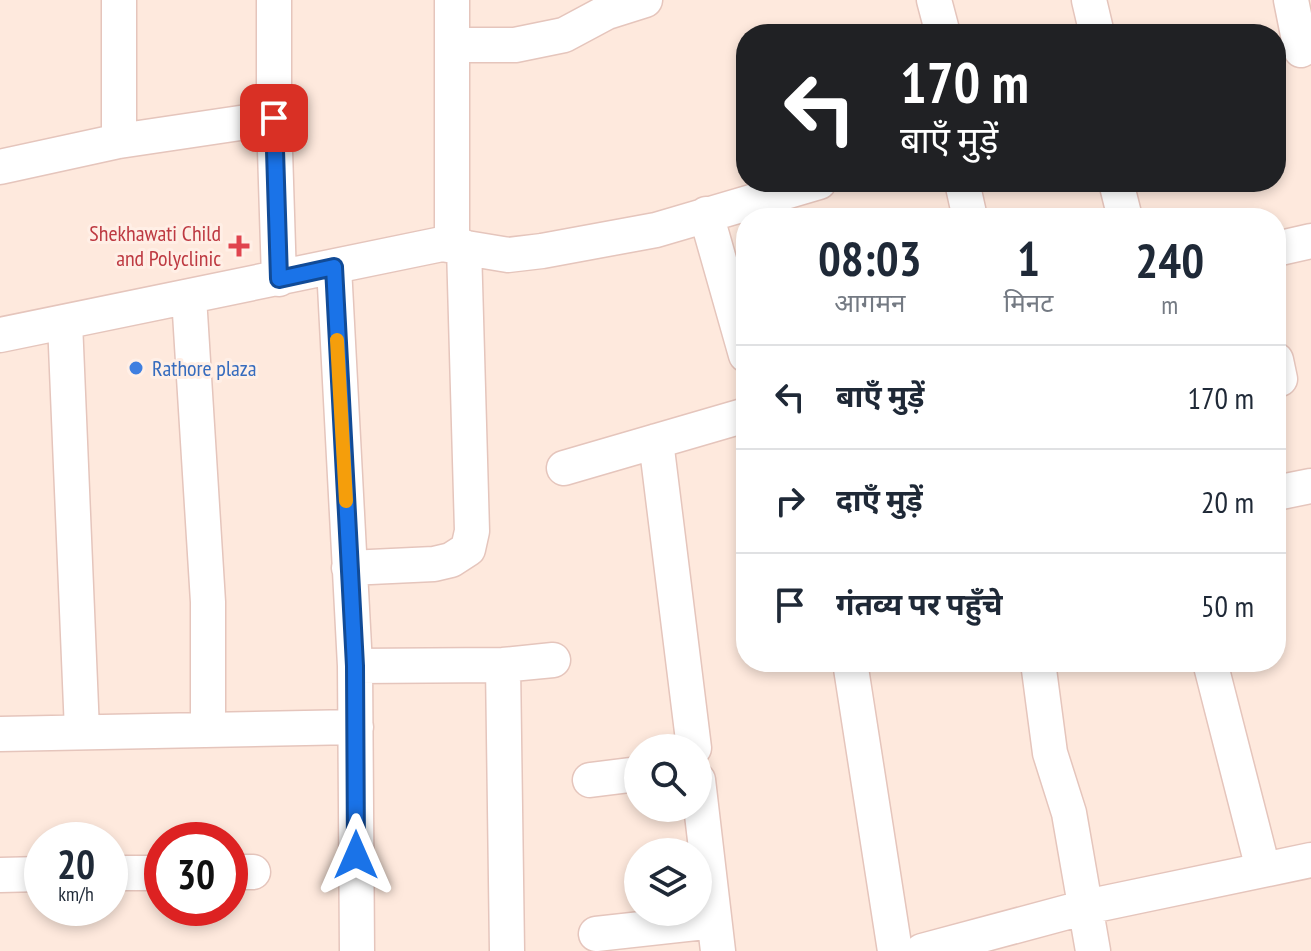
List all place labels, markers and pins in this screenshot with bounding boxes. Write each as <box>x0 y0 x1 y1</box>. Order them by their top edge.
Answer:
pin <box>240 84 308 152</box>
place label: Shekhawati Child and Polyclinic <box>89 219 221 272</box>
marker: Shekhawati Child and Polyclinic <box>228 235 250 257</box>
place label: Rathore plaza <box>152 354 257 382</box>
marker: Rathore plaza <box>127 359 145 377</box>

